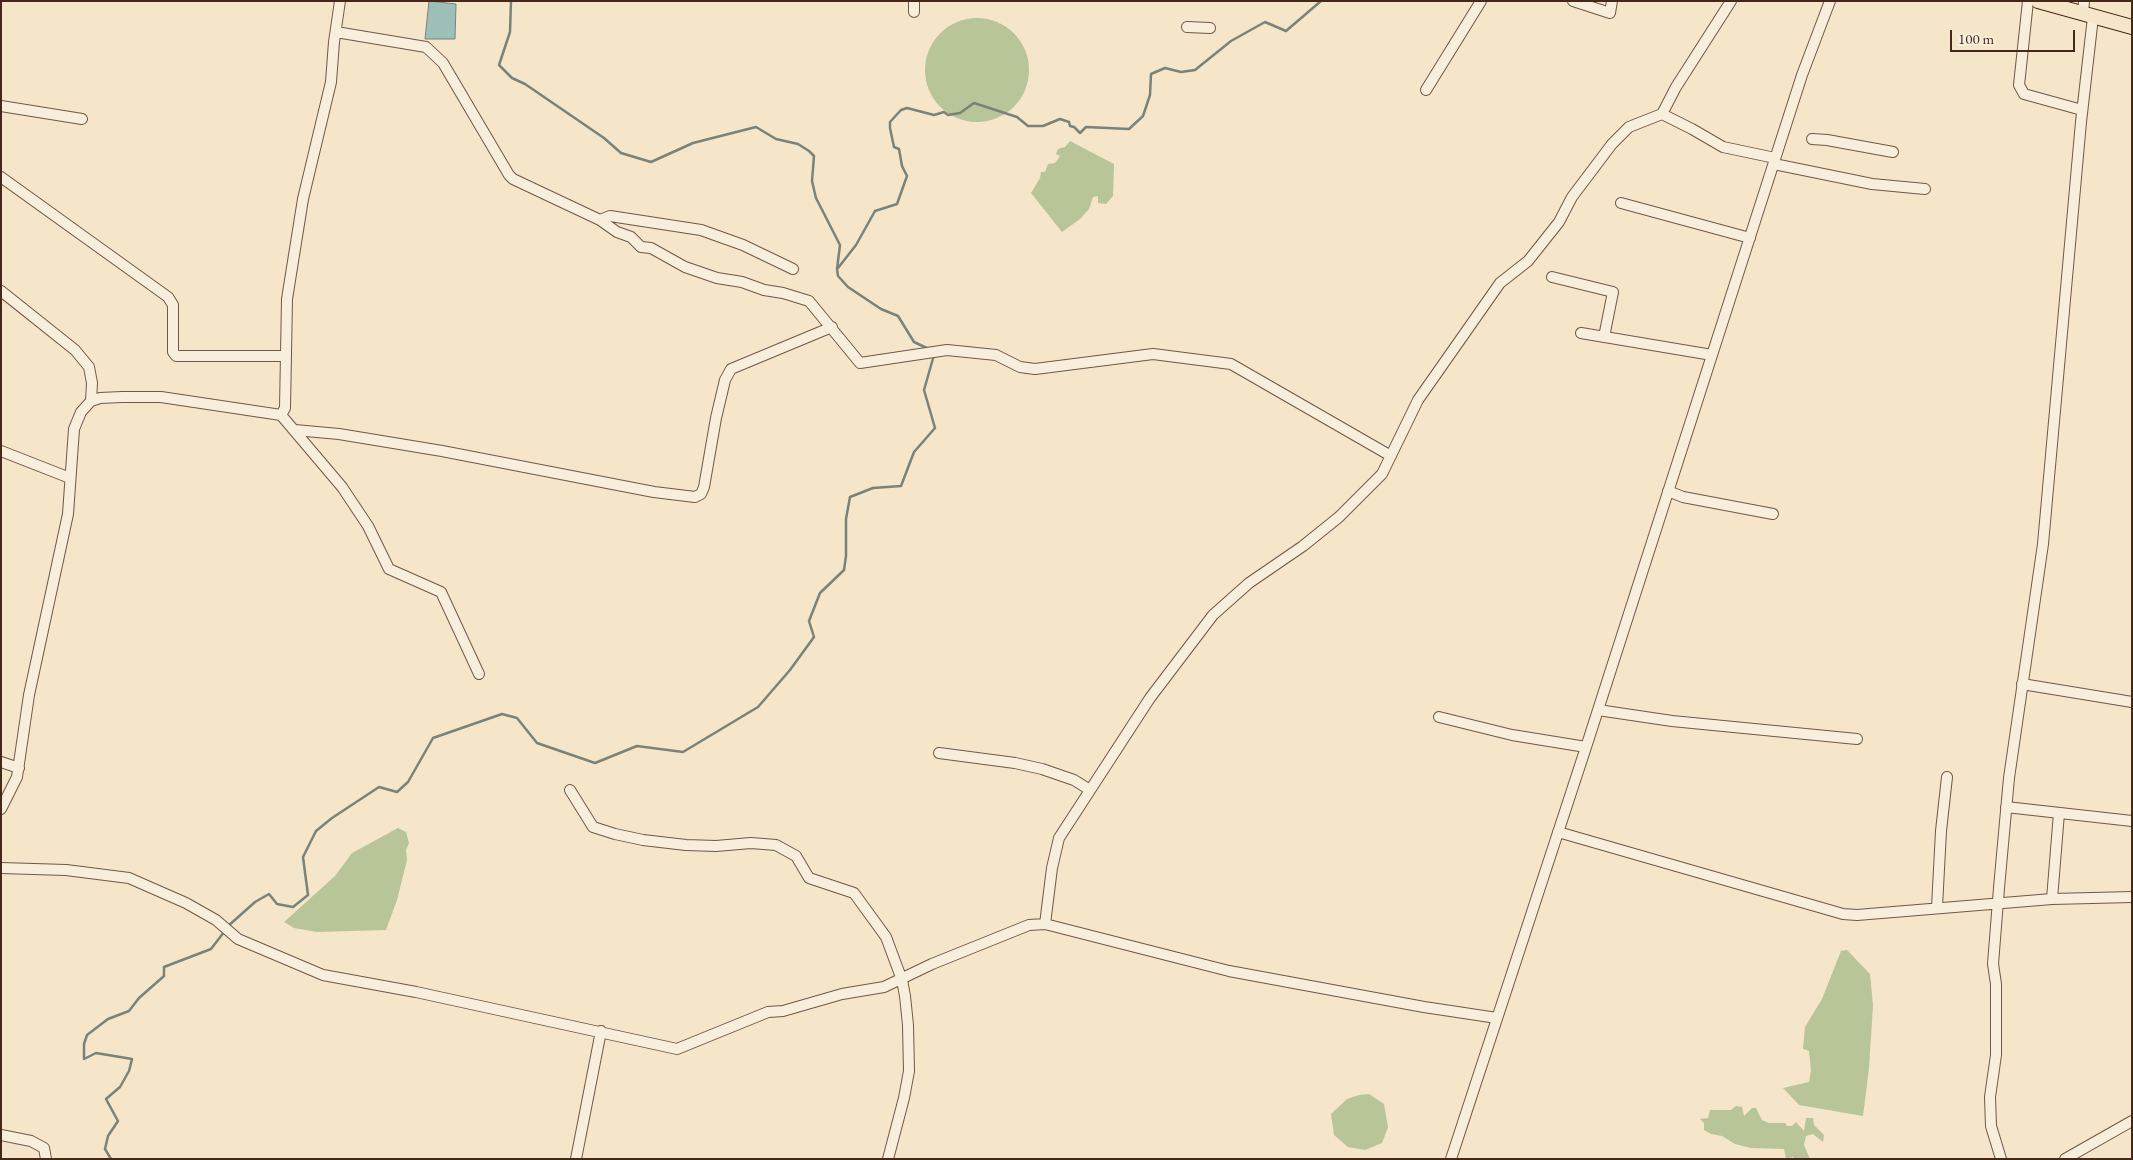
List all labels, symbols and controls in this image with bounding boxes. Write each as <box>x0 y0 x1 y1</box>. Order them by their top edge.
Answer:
scale bar <box>1953 20 2078 52</box>
text: 100 m <box>1958 29 1994 48</box>

